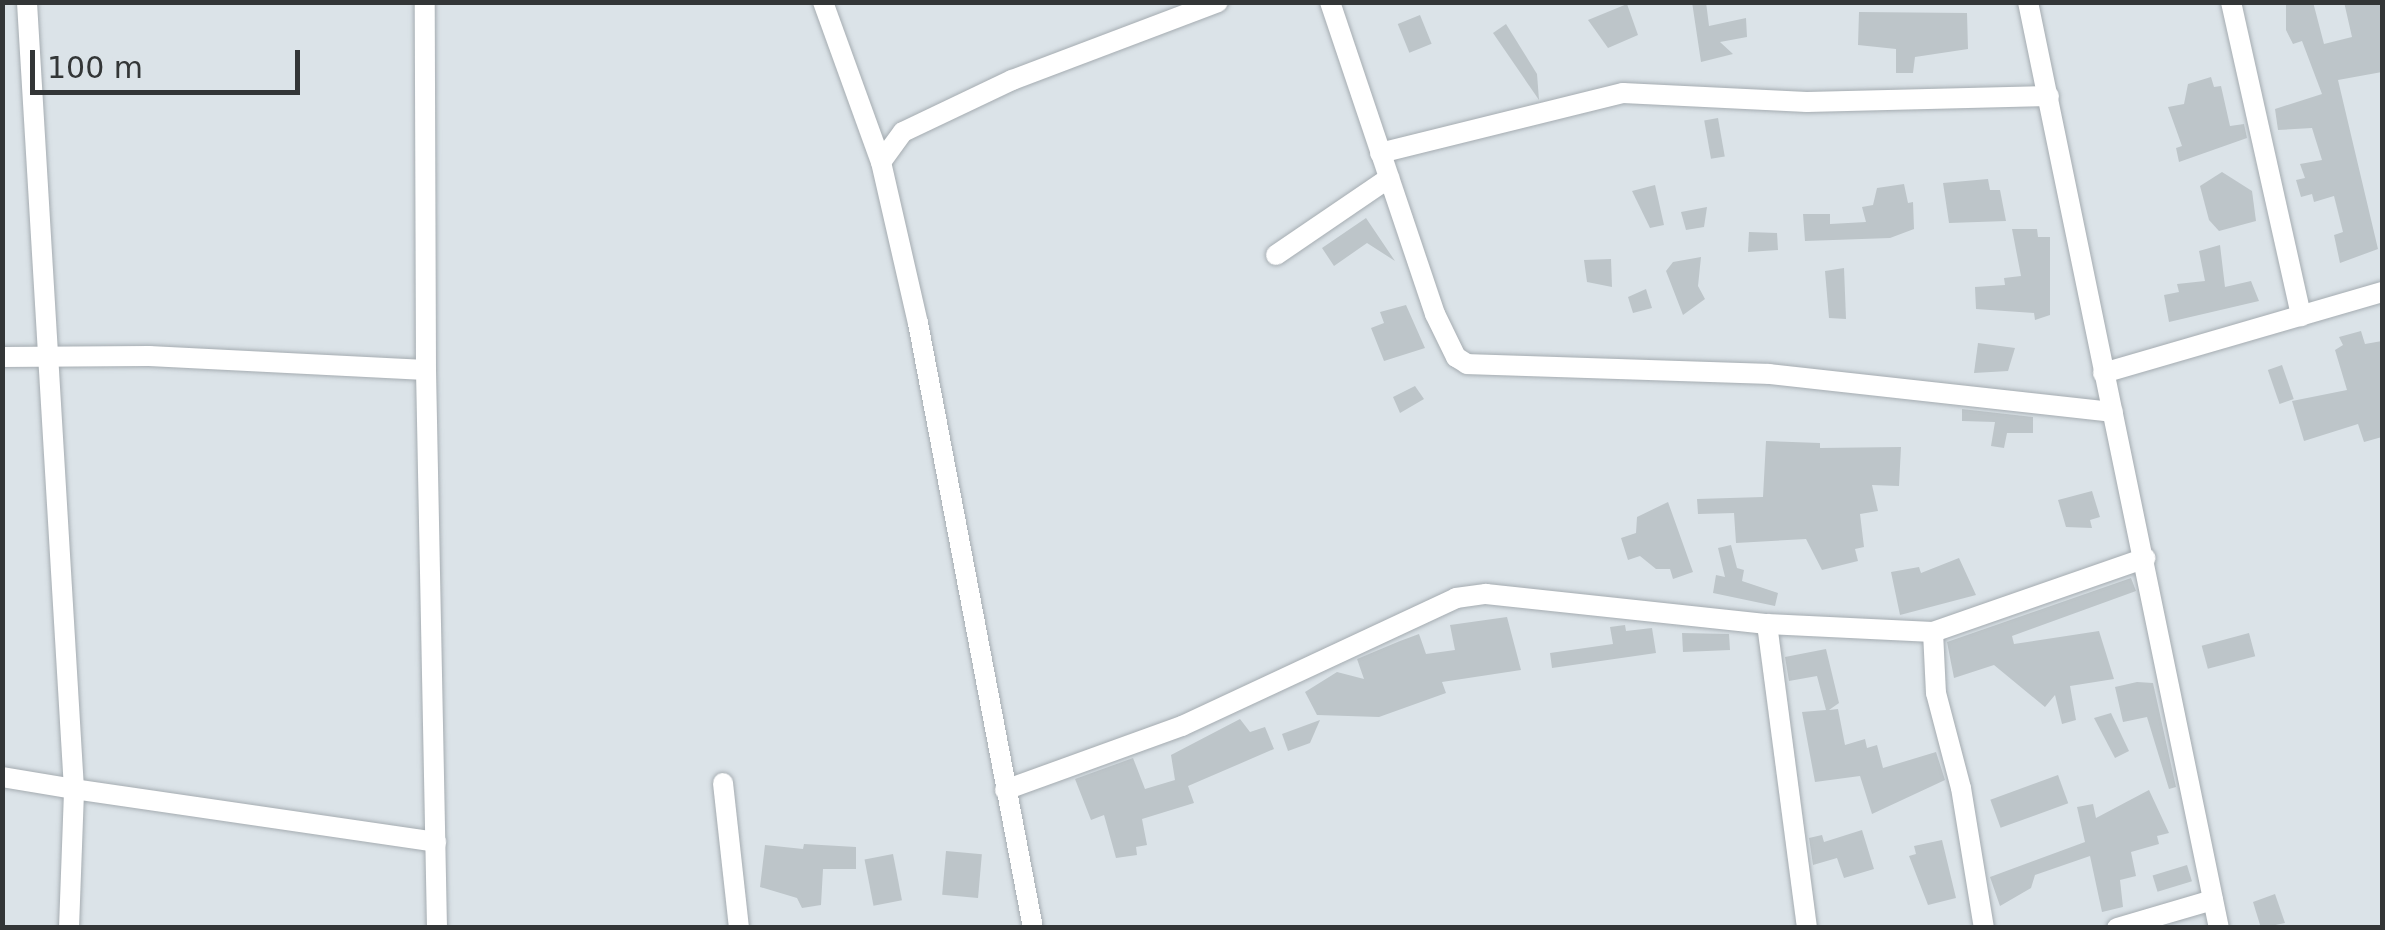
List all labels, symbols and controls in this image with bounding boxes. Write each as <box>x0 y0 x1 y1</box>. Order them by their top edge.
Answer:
scale bar <box>35 30 305 92</box>
text: 100 m <box>47 50 143 85</box>

